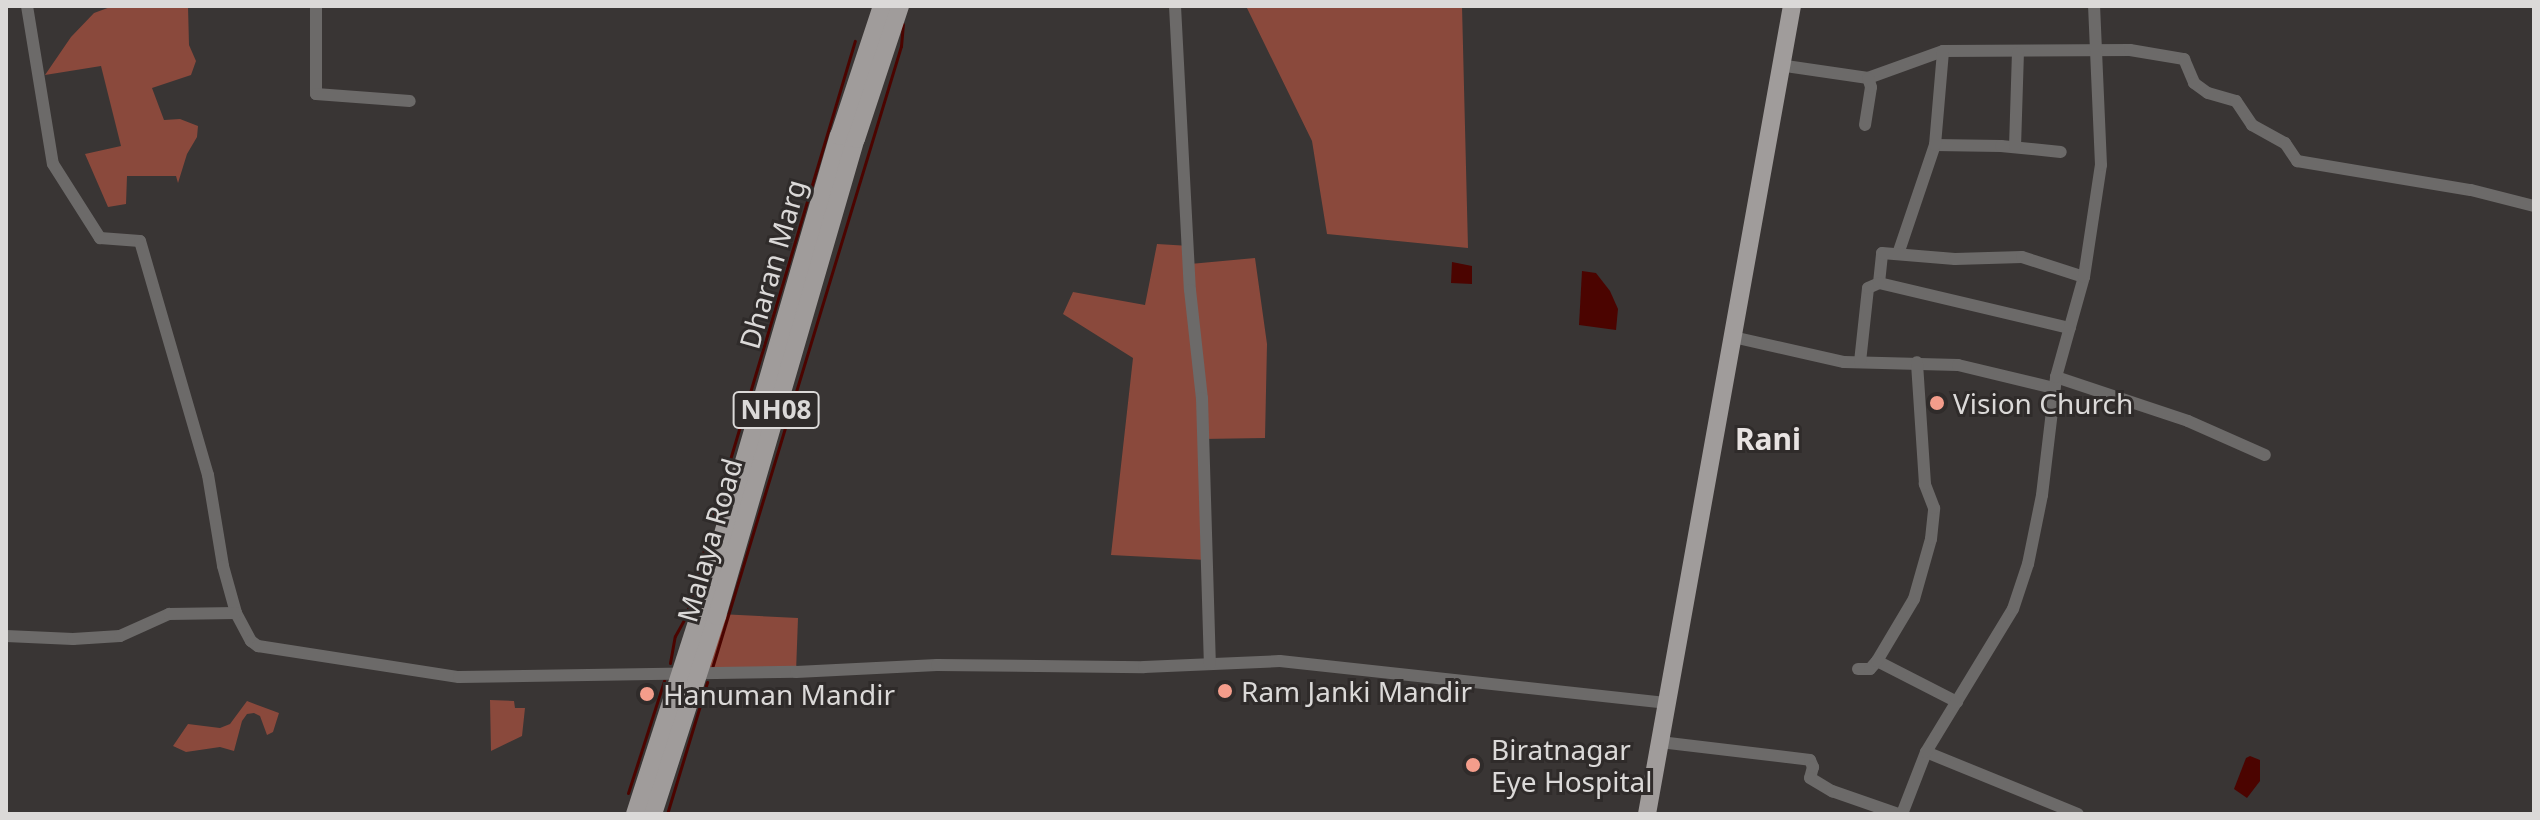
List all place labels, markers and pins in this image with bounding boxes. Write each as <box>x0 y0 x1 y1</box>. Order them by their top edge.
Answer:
place label: Vision Church <box>1953 386 2133 420</box>
marker: Vision Church <box>1928 394 1946 412</box>
place label: Ram Janki Mandir <box>1241 674 1472 708</box>
place label: Hanuman Mandir <box>663 677 895 711</box>
marker: Ram Janki Mandir <box>1216 682 1234 700</box>
marker: Hanuman Mandir <box>638 685 656 703</box>
place label: Biratnagar Eye Hospital <box>1491 732 1653 798</box>
marker: Biratnagar Eye Hospital <box>1462 754 1484 776</box>

